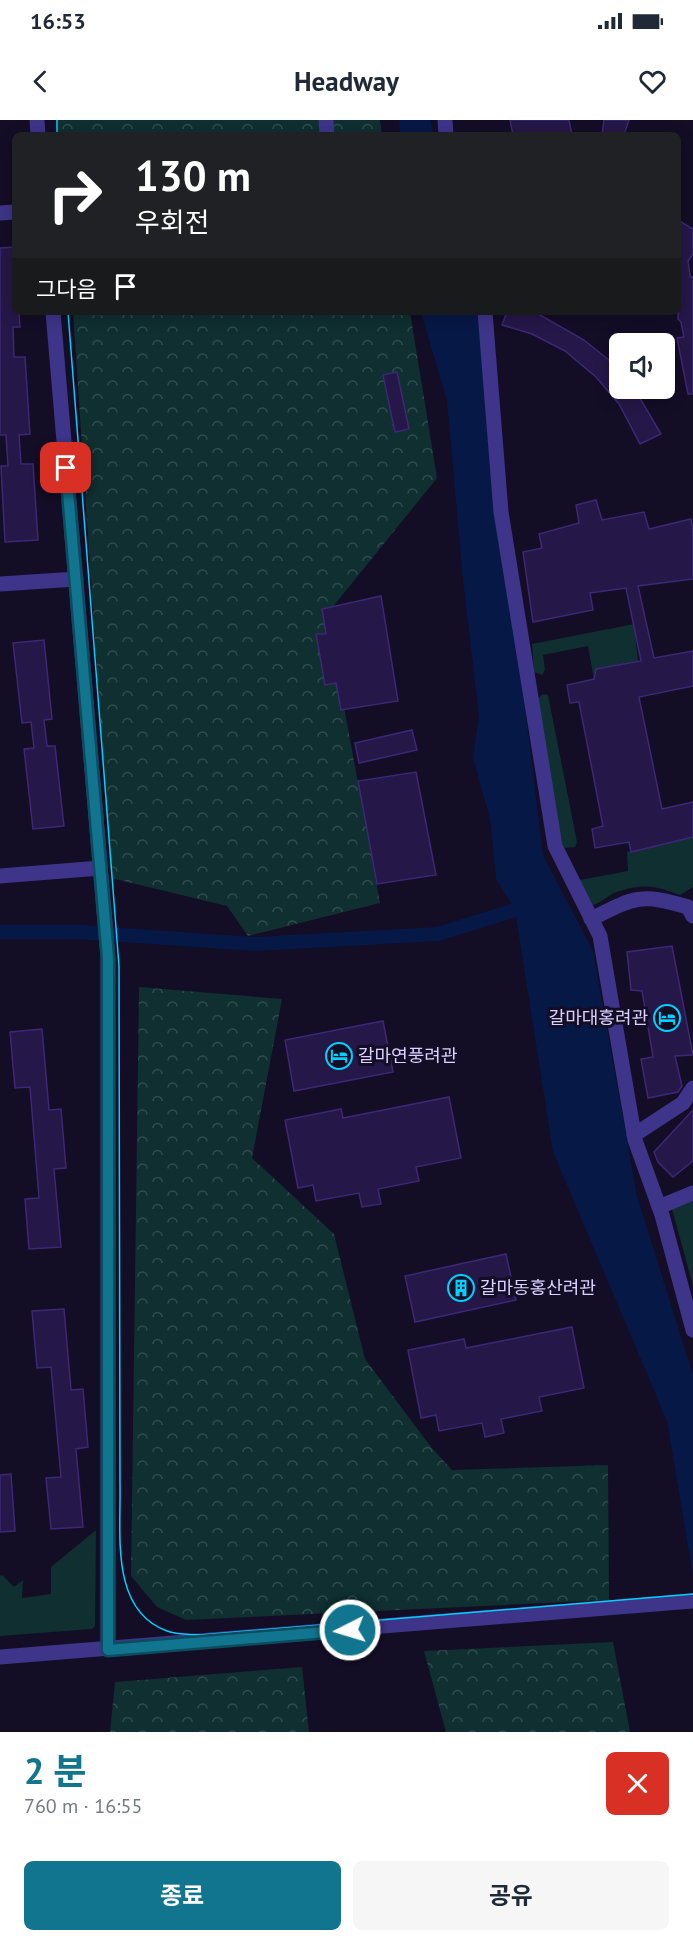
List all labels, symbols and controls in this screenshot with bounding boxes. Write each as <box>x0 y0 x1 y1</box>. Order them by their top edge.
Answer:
text: 16:53 <box>30 7 86 35</box>
text: Headway <box>294 64 399 98</box>
icon: back <box>24 65 57 98</box>
icon: heart <box>636 65 669 98</box>
text: 130 m <box>135 148 251 203</box>
icon: right <box>36 156 114 234</box>
text: 우회전 <box>135 205 210 239</box>
icon: arrive <box>109 270 142 303</box>
text: 그다음 <box>36 275 97 303</box>
map controls <box>609 333 675 399</box>
button: sound <box>609 333 675 399</box>
pin <box>40 442 91 493</box>
icon: arrive <box>49 451 82 484</box>
hotel icon: 갈마대홍려관 <box>652 1003 682 1033</box>
place label: 갈마대홍려관 <box>549 1006 648 1029</box>
hotel icon: 갈마연풍려관 <box>324 1041 354 1071</box>
place label: 갈마연풍려관 <box>358 1044 458 1067</box>
building icon: 갈마동홍산려관 <box>446 1273 476 1303</box>
place label: 갈마동홍산려관 <box>480 1276 596 1299</box>
position arrow <box>318 1598 382 1662</box>
text: 2 분 <box>24 1747 87 1794</box>
button: close <box>606 1752 669 1815</box>
text: 760 m · 16:55 <box>24 1793 142 1819</box>
button: 종료 <box>24 1861 341 1930</box>
button: 공유 <box>353 1861 669 1930</box>

